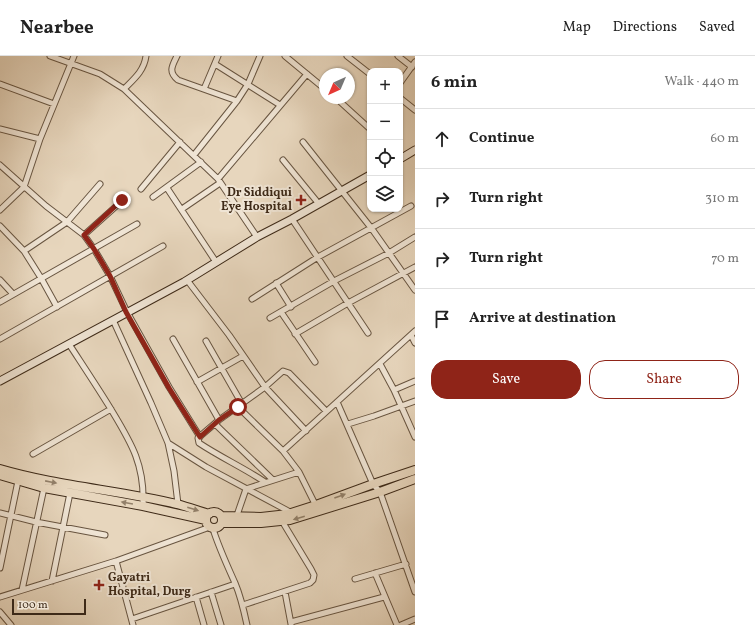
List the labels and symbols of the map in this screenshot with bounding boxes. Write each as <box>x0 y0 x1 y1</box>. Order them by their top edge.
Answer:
north arrow <box>319 68 355 104</box>
place label: Dr Siddiqui Eye Hospital <box>221 185 292 215</box>
route end <box>113 191 131 209</box>
marker: Dr Siddiqui Eye Hospital <box>295 194 307 206</box>
route start <box>229 398 247 416</box>
one-way arrow <box>45 479 57 485</box>
one-way arrow <box>335 493 347 499</box>
one-way arrow <box>121 500 133 506</box>
one-way arrow <box>187 506 199 512</box>
one-way arrow <box>292 515 304 521</box>
place label: Gayatri Hospital, Durg <box>108 570 191 600</box>
marker: Gayatri Hospital, Durg <box>93 579 105 591</box>
scale bar <box>12 597 86 616</box>

